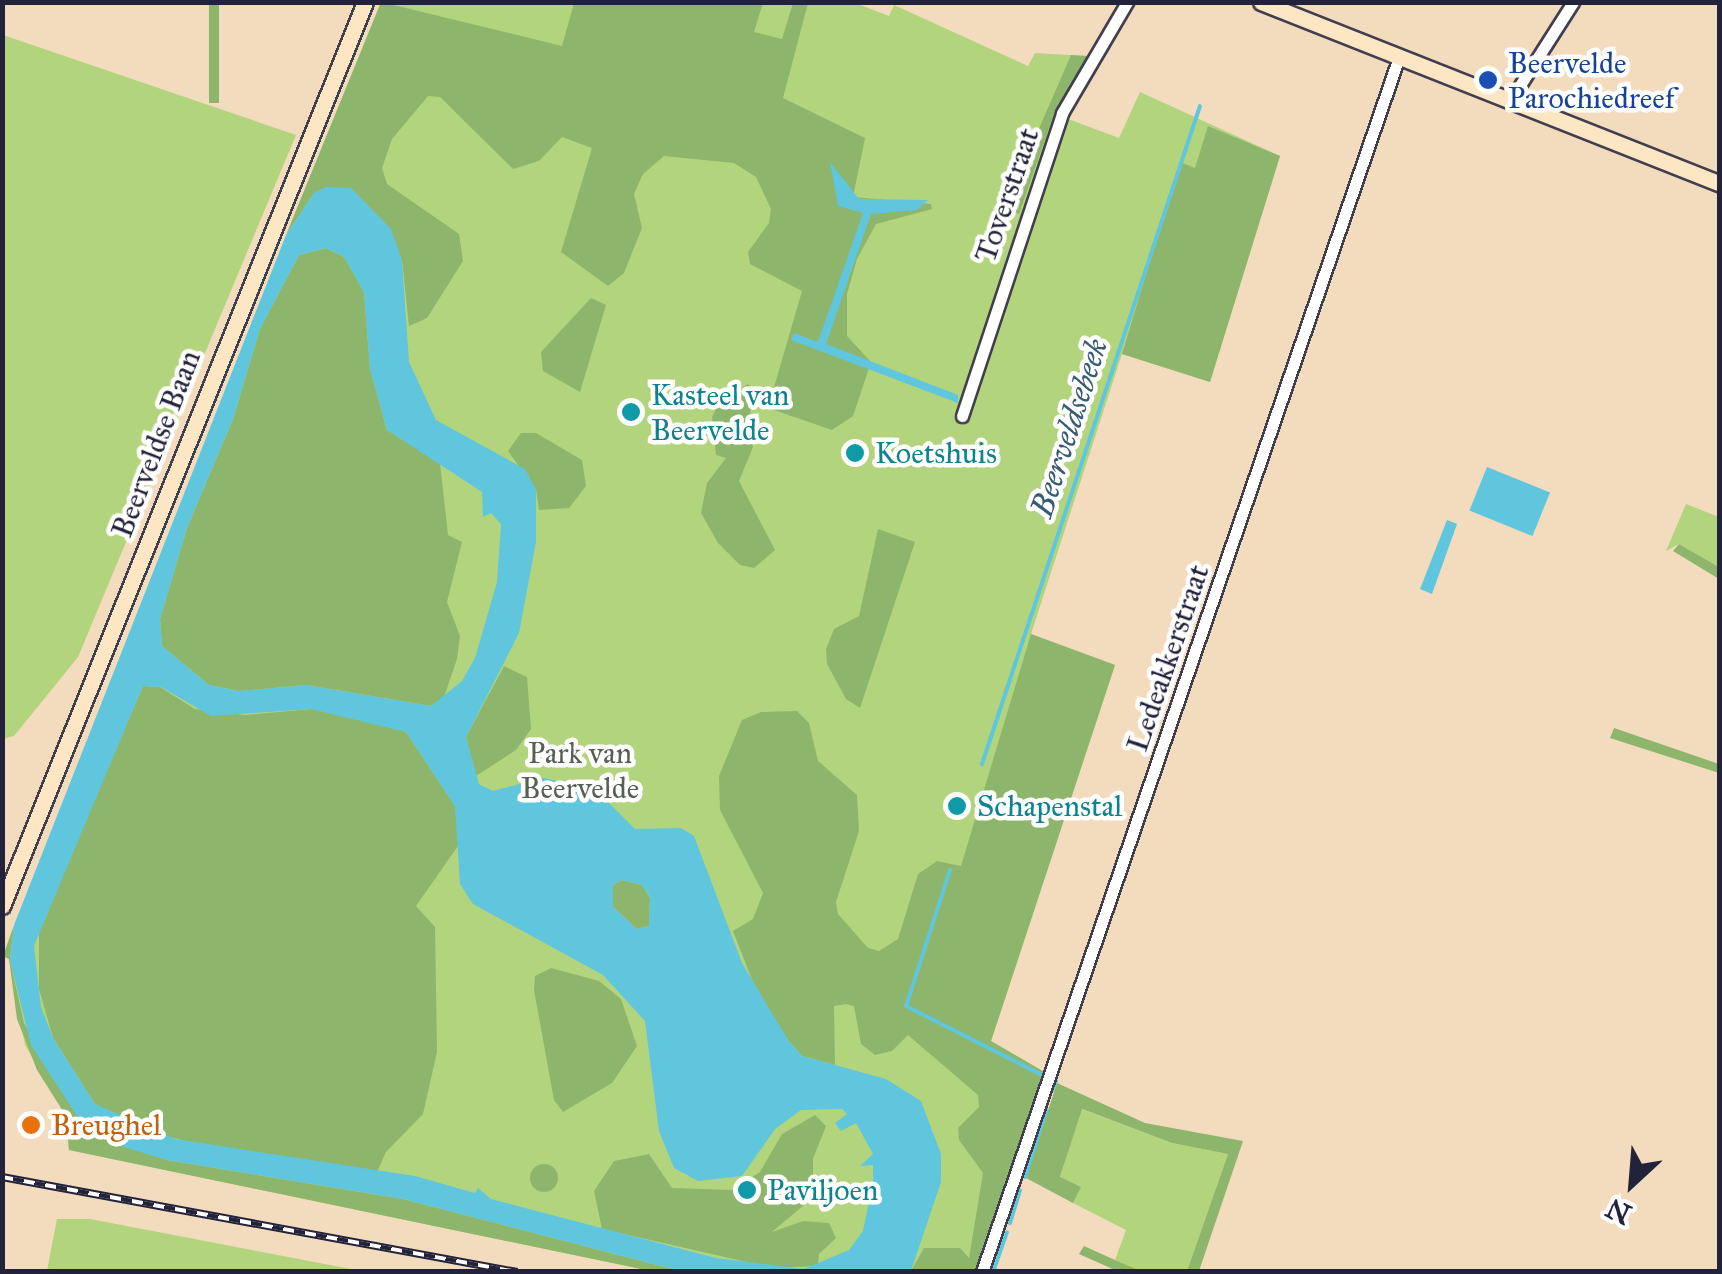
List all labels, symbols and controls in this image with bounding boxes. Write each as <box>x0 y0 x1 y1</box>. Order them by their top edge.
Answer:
place label: Beervelde Parochiedreef <box>1508 45 1675 116</box>
marker: Beervelde Parochiedreef <box>1477 69 1499 91</box>
street label: Toverstraat <box>967 123 1047 267</box>
water label: Beerveldsebeek <box>1023 334 1117 522</box>
street label: Beerveldse Baan <box>104 345 208 543</box>
place label: Kasteel van Beervelde <box>651 377 789 448</box>
marker: Kasteel van Beervelde <box>620 401 642 423</box>
place label: Koetshuis <box>875 435 997 471</box>
marker: Koetshuis <box>844 442 866 464</box>
street label: Ledeakkerstraat <box>1119 560 1217 756</box>
park label: Park van Beervelde <box>521 735 639 806</box>
place label: Schapenstal <box>977 788 1122 824</box>
marker: Schapenstal <box>946 795 968 817</box>
place label: Breughel <box>51 1107 161 1143</box>
marker: Breughel <box>20 1114 42 1136</box>
north arrow <box>1582 1134 1682 1234</box>
place label: Paviljoen <box>767 1172 878 1208</box>
marker: Paviljoen <box>736 1179 758 1201</box>
text: N <box>1600 1190 1637 1232</box>

